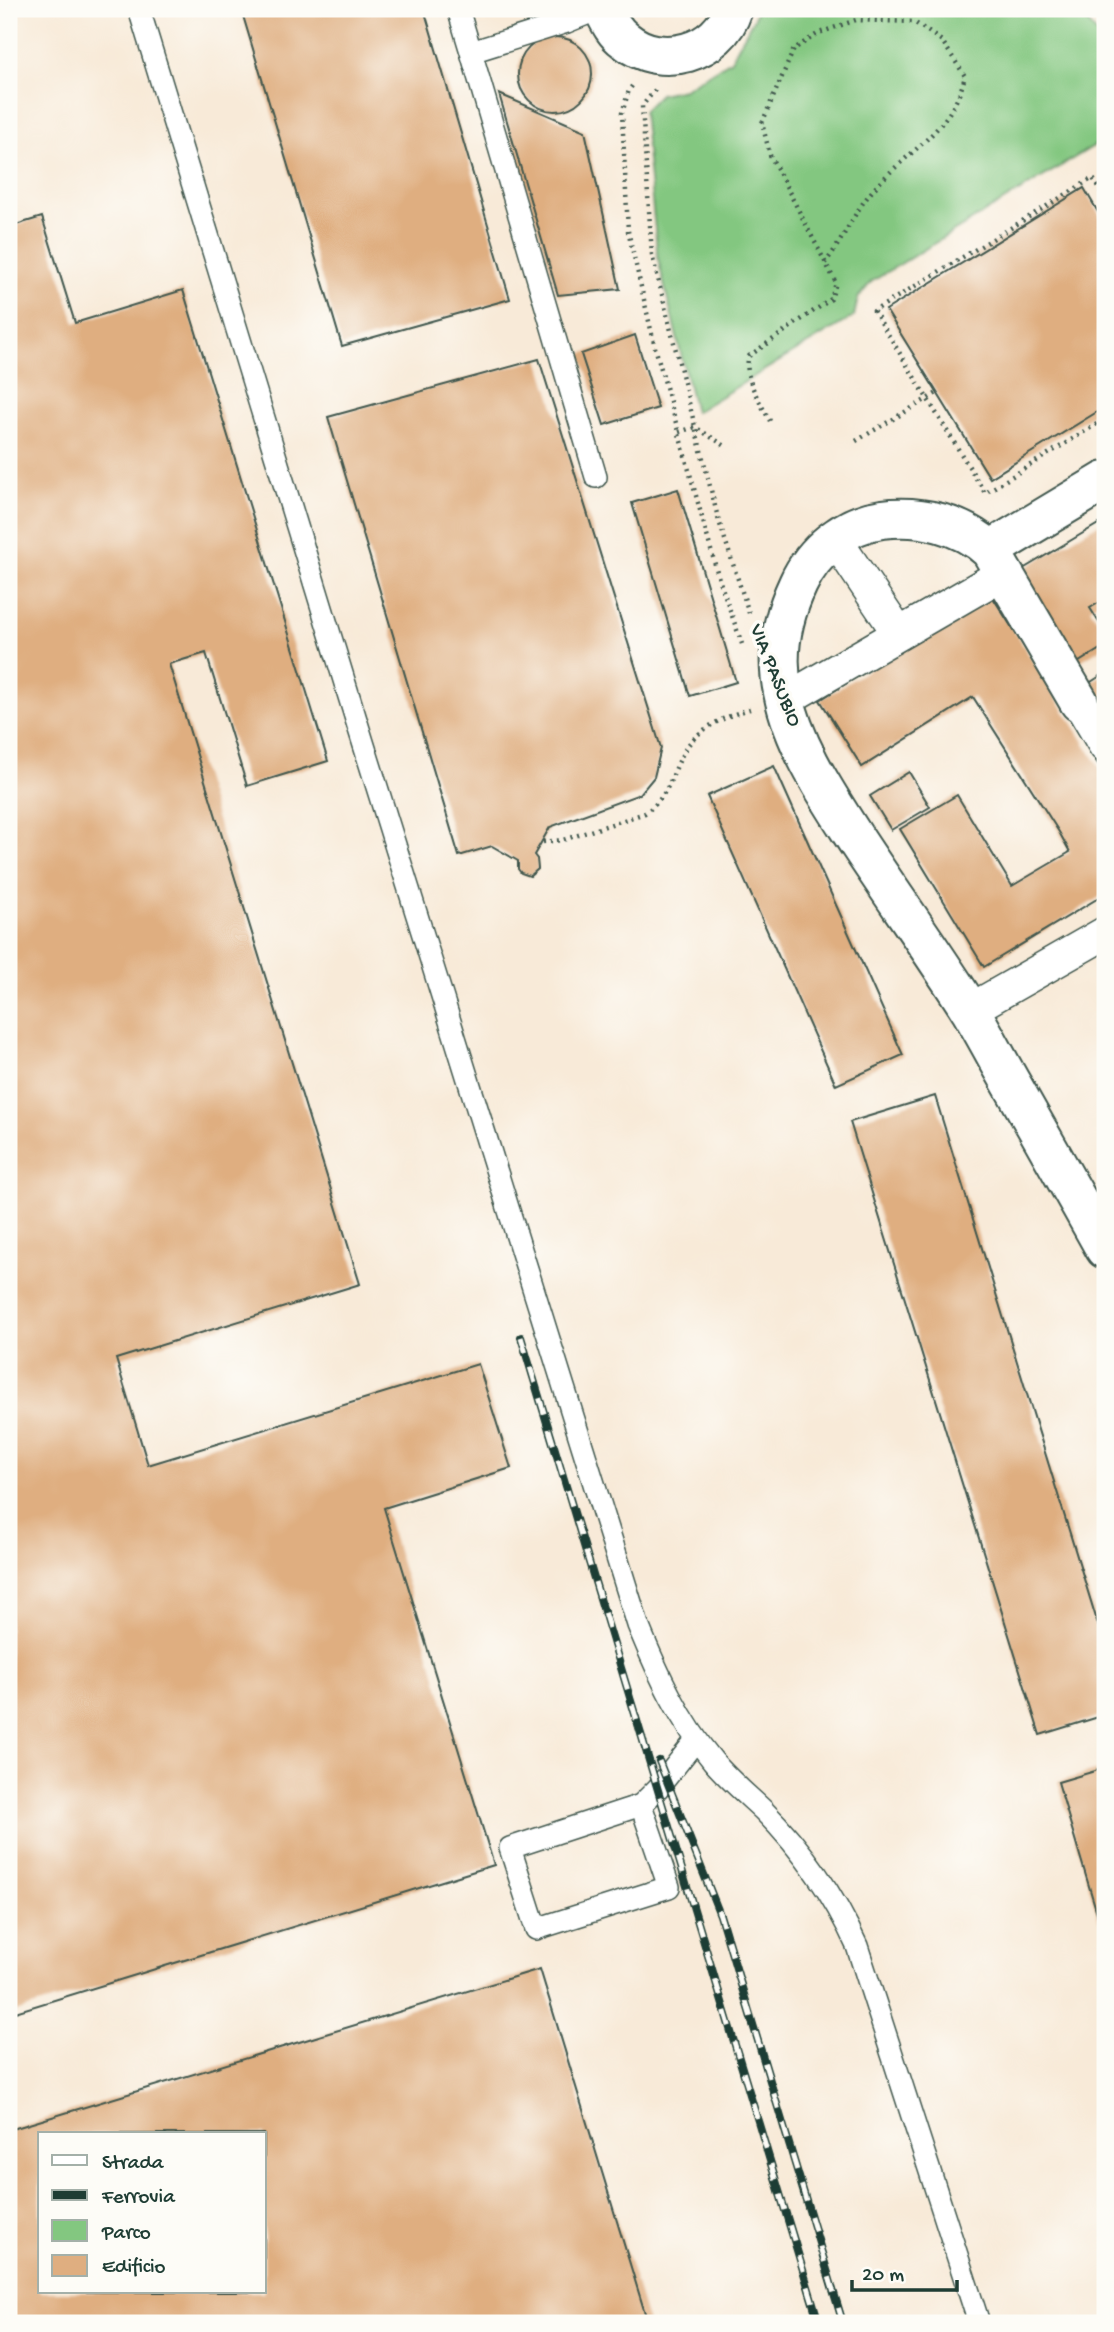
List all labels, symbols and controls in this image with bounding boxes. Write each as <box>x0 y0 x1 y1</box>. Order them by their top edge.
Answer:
street label: VIA PASUBIO <box>742 620 806 731</box>
legend <box>38 2132 266 2294</box>
text: Strada <box>102 2152 165 2177</box>
text: Ferrovia <box>101 2186 176 2211</box>
text: Parco <box>101 2222 151 2247</box>
scale bar <box>852 2248 956 2292</box>
text: Edificio <box>102 2256 166 2281</box>
text: 20 m <box>862 2264 904 2289</box>

